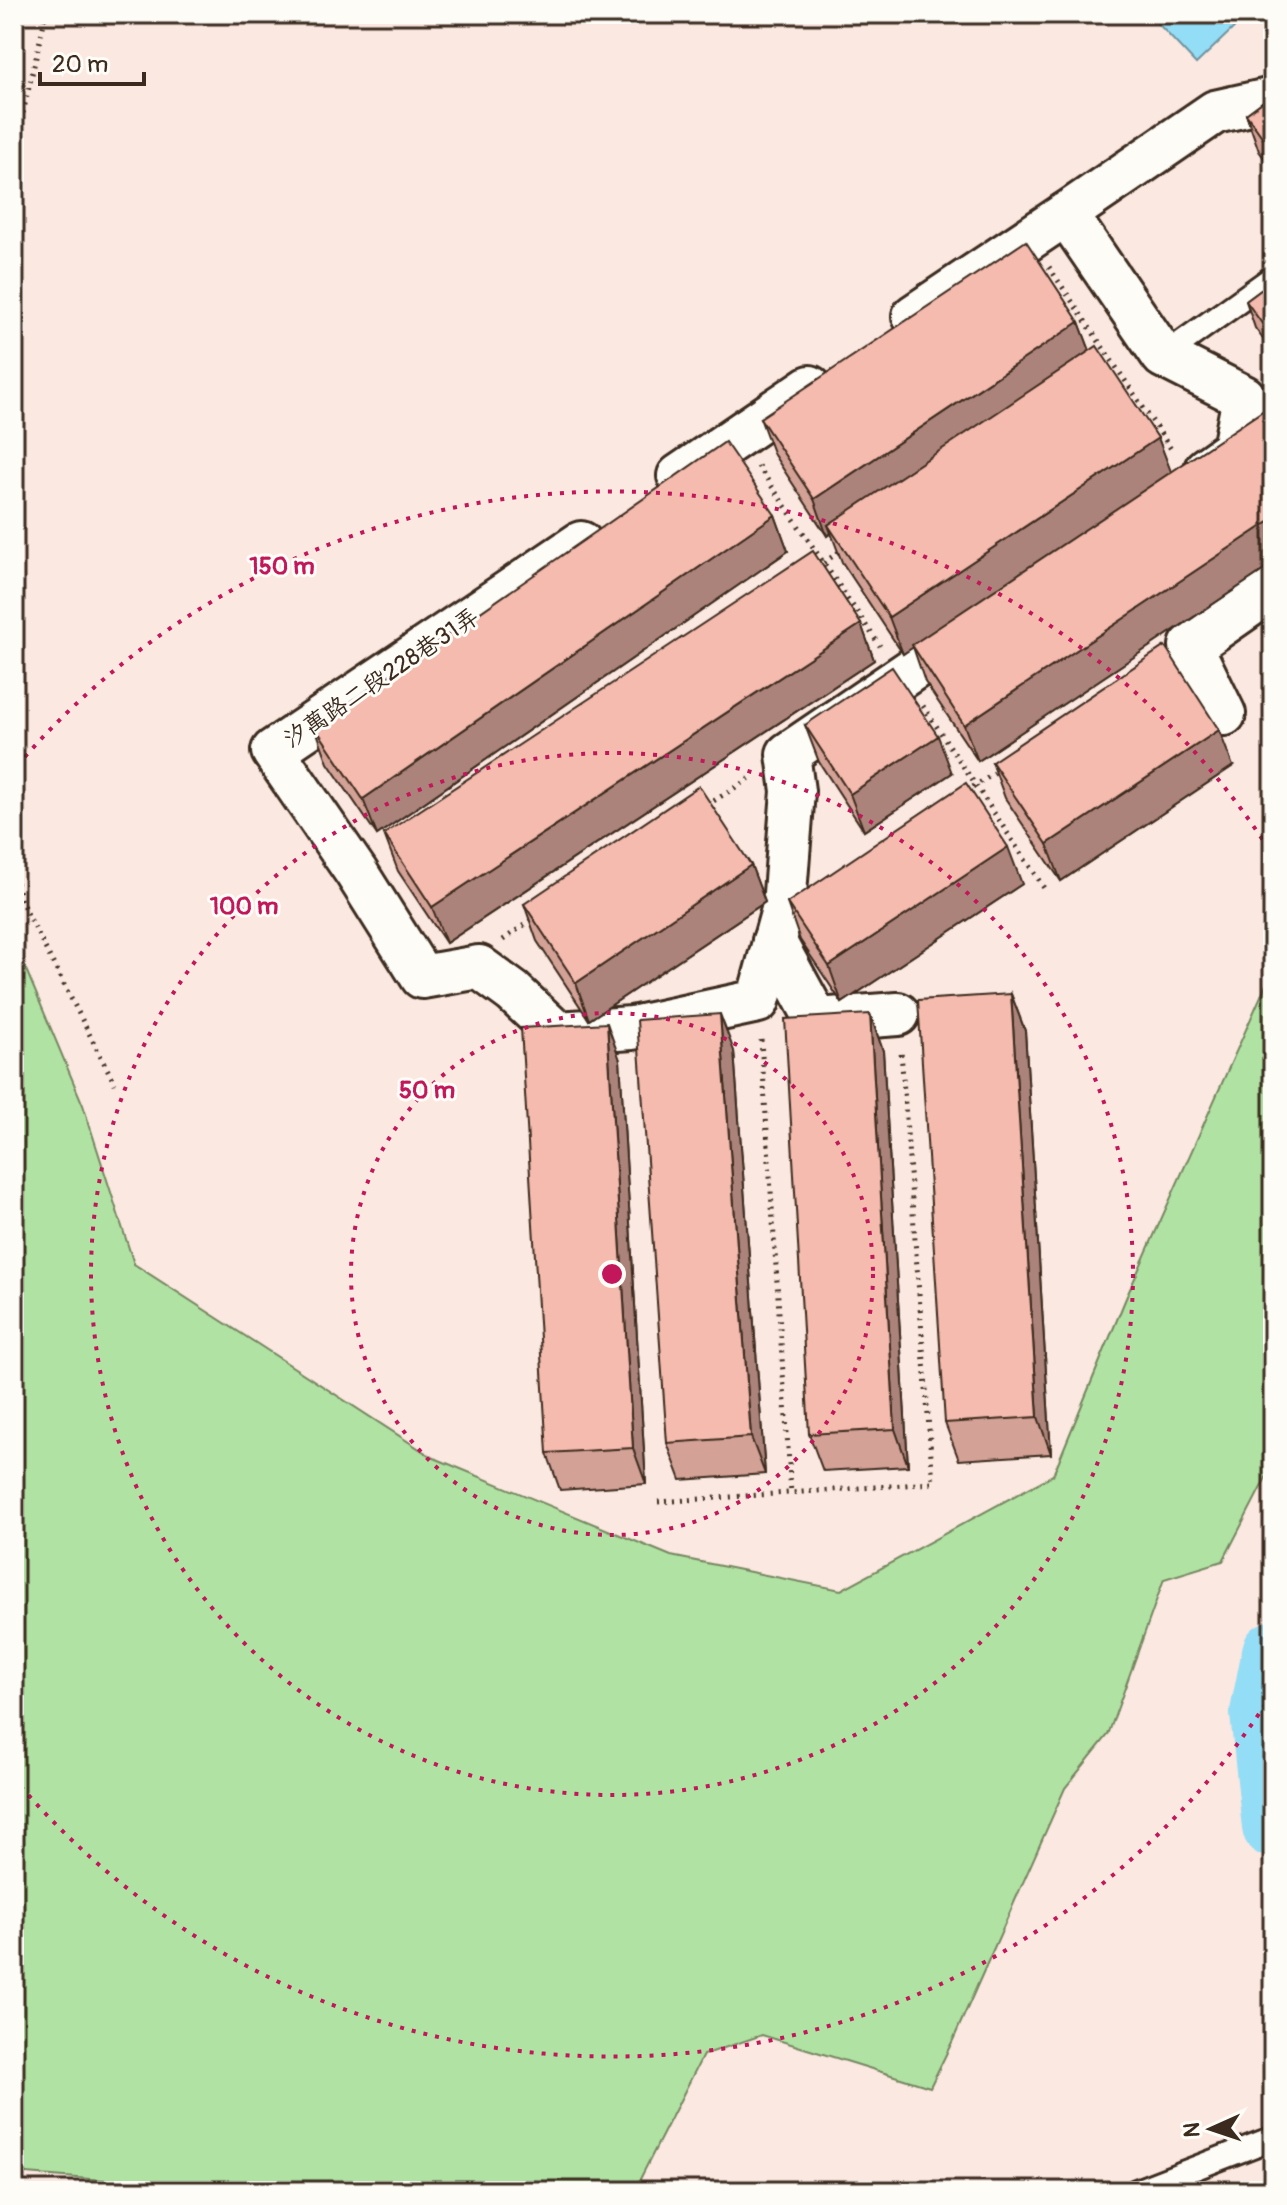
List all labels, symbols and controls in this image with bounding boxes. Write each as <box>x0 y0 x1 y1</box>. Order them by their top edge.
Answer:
scale bar <box>40 36 144 86</box>
text: 20 m <box>52 50 108 79</box>
text: 150 m <box>249 552 315 581</box>
street label: 汐萬路二段228巷31弄 <box>278 602 485 755</box>
text: 100 m <box>210 892 278 921</box>
text: 50 m <box>399 1076 455 1105</box>
centre of rings <box>598 1260 626 1288</box>
north arrow <box>1171 2089 1251 2169</box>
text: N <box>1178 2122 1206 2138</box>

